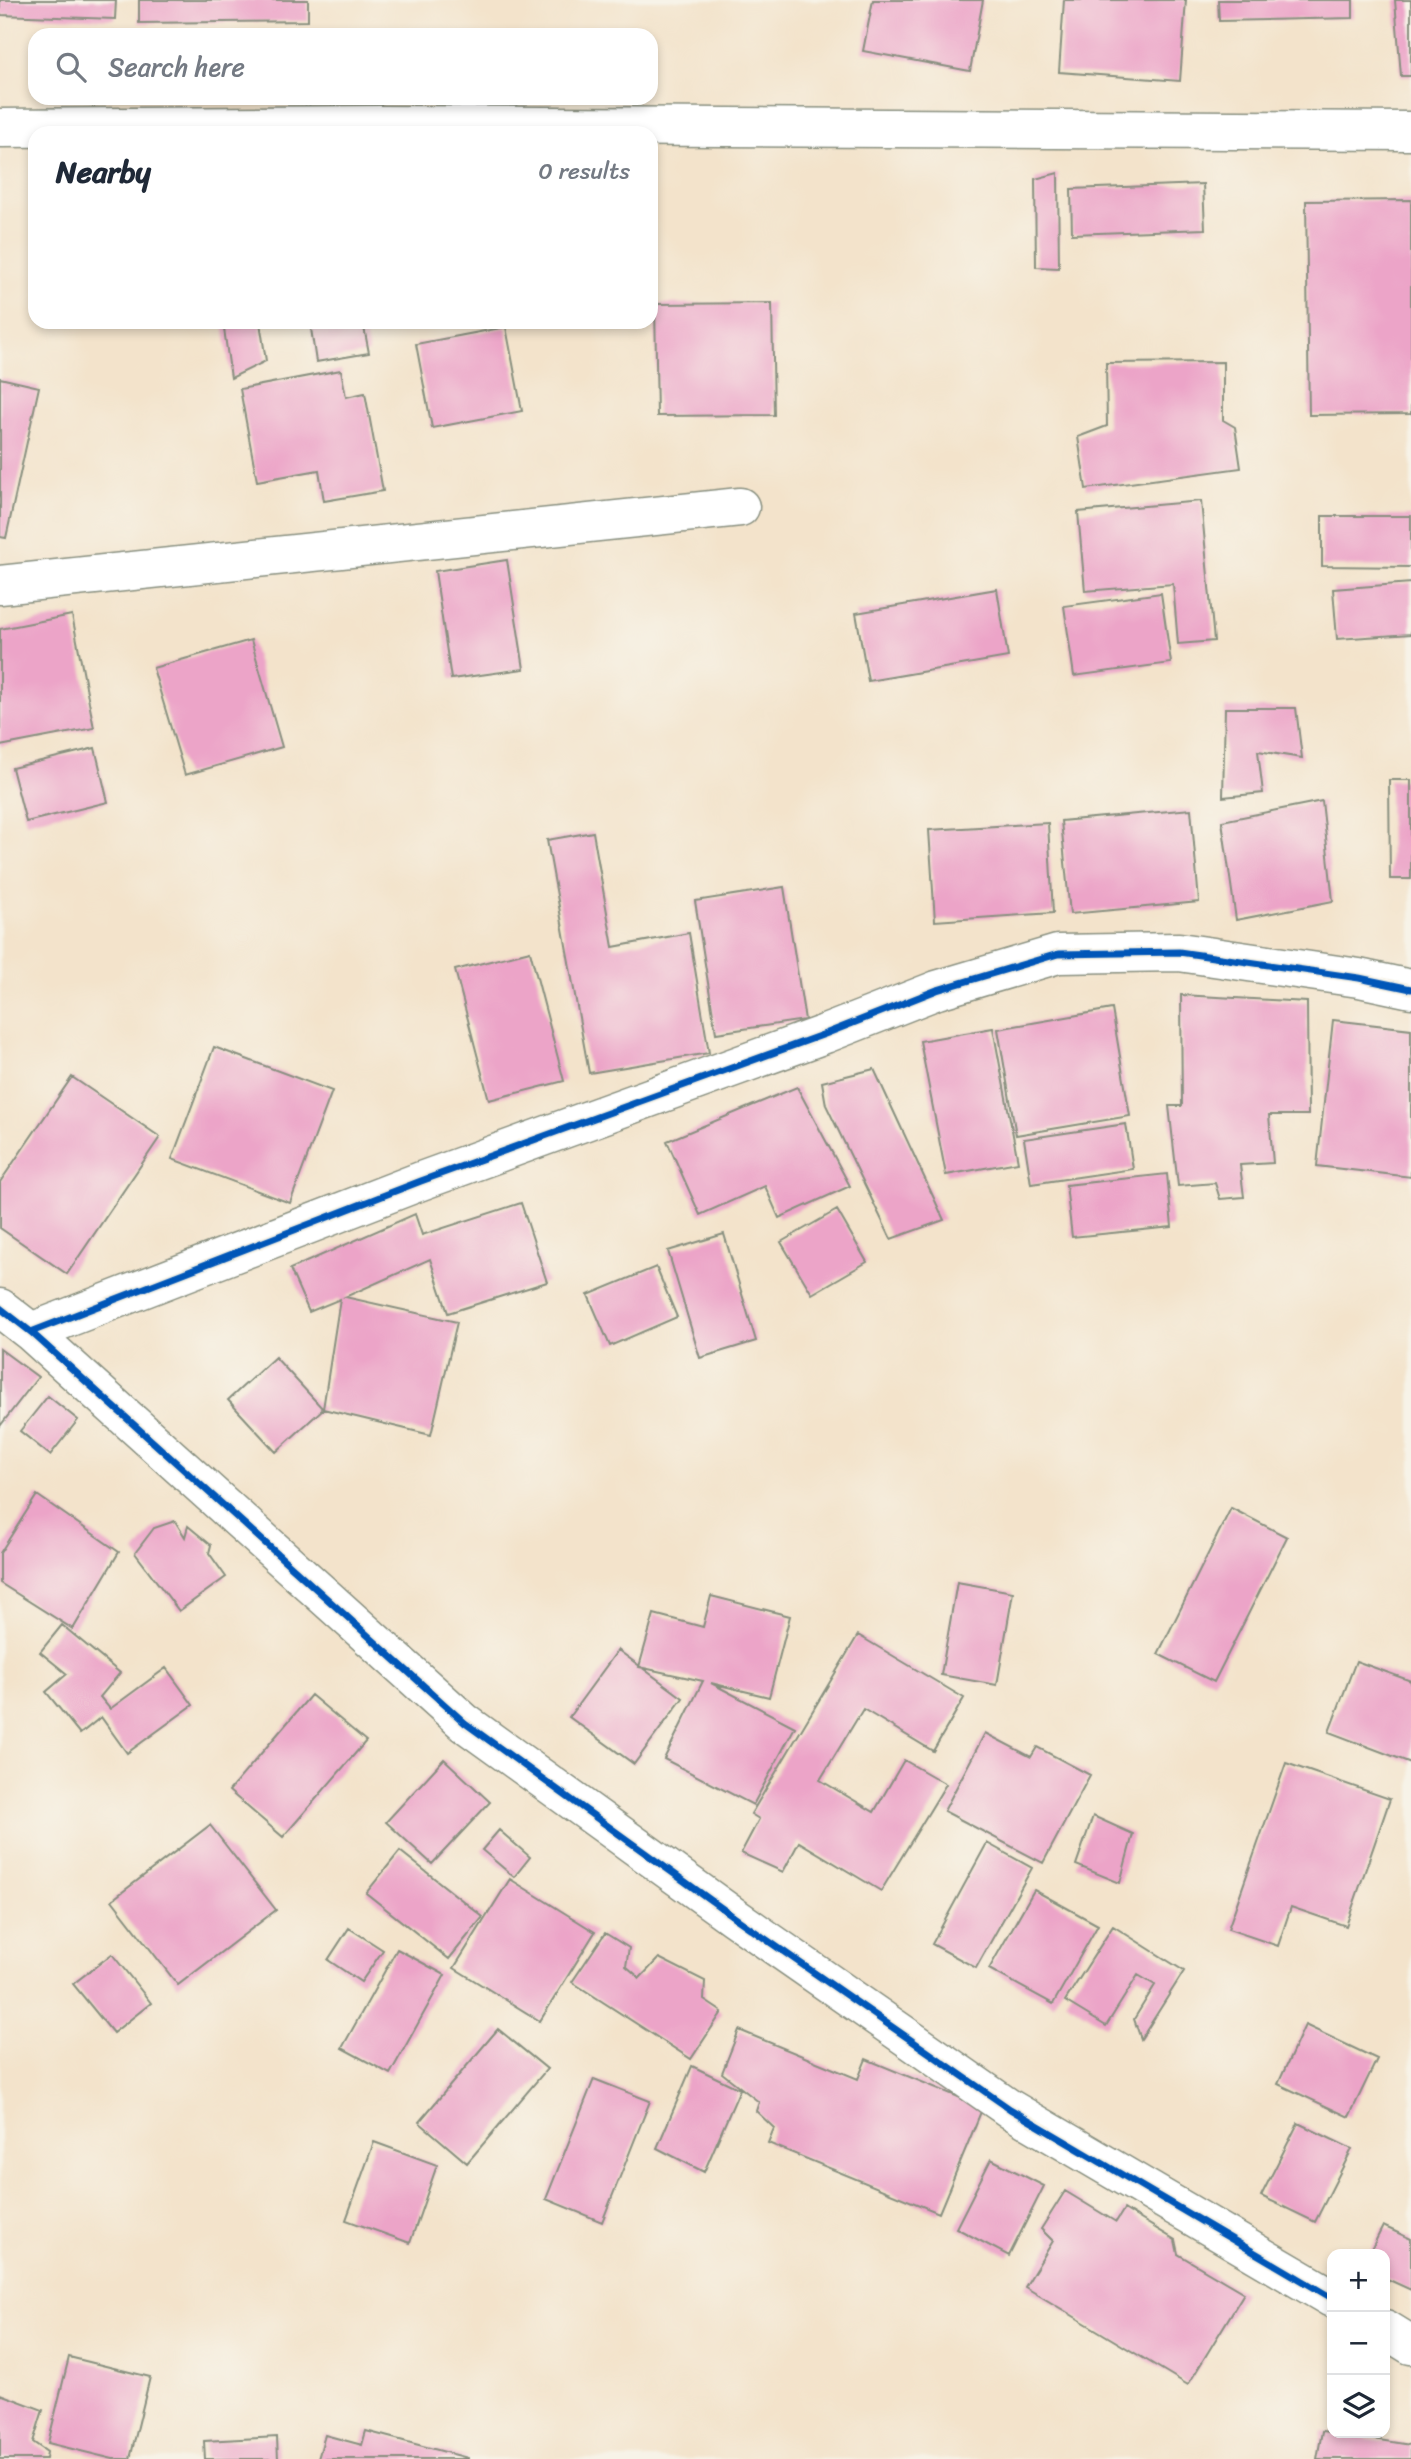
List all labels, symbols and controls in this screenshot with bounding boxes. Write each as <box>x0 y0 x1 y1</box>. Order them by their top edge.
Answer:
search box <box>28 28 658 105</box>
text: Search here <box>108 44 245 90</box>
icon: search <box>52 48 90 86</box>
text: Nearby <box>56 145 151 199</box>
text: 0 results <box>538 151 630 192</box>
map controls <box>1327 2249 1390 2438</box>
button: + <box>1327 2249 1390 2312</box>
button: − <box>1327 2312 1390 2375</box>
button: layers <box>1327 2375 1390 2438</box>

